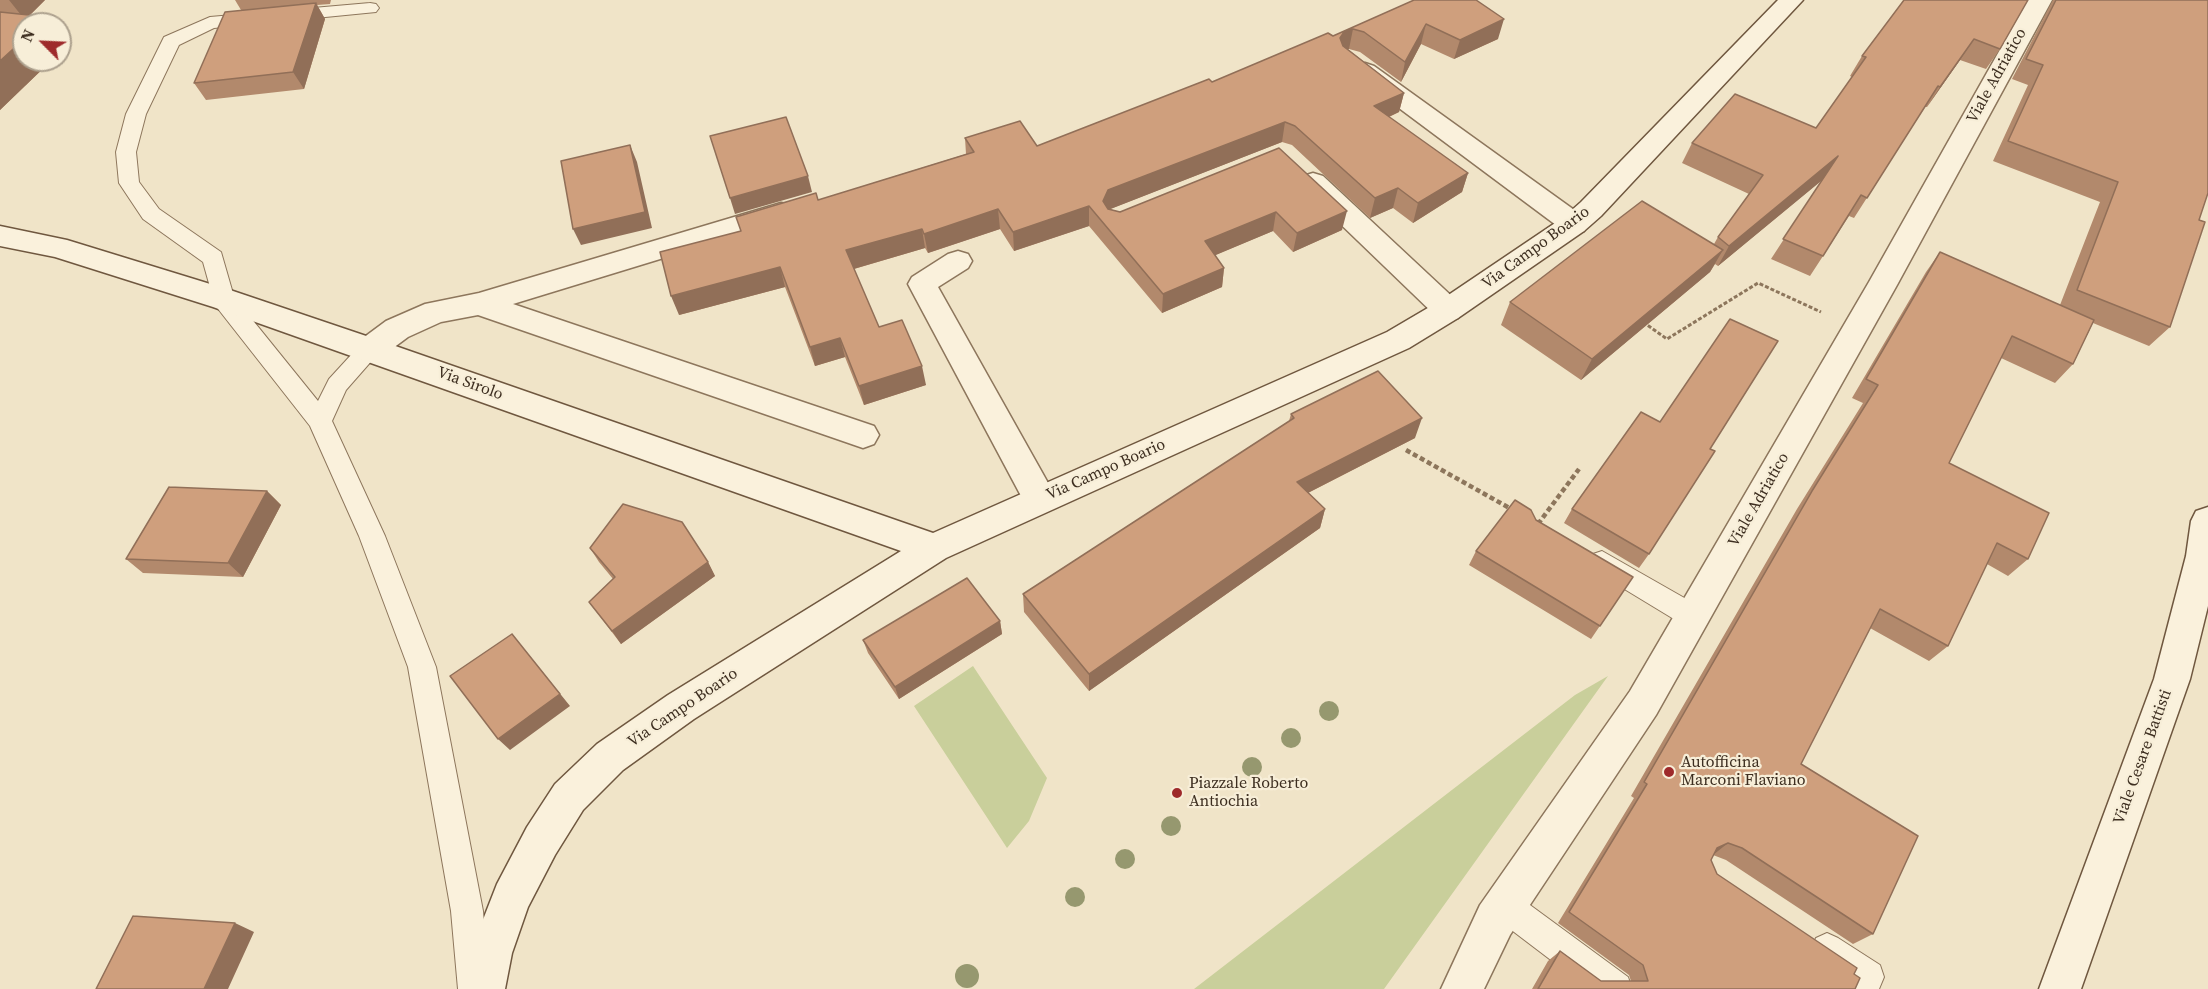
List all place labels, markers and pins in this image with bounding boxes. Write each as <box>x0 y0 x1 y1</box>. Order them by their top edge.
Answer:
place label: Autofficina Marconi Flaviano <box>1681 753 1806 791</box>
marker: Autofficina Marconi Flaviano <box>1662 765 1676 779</box>
place label: Piazzale Roberto Antiochia <box>1189 774 1308 812</box>
marker: Piazzale Roberto Antiochia <box>1170 786 1184 800</box>

